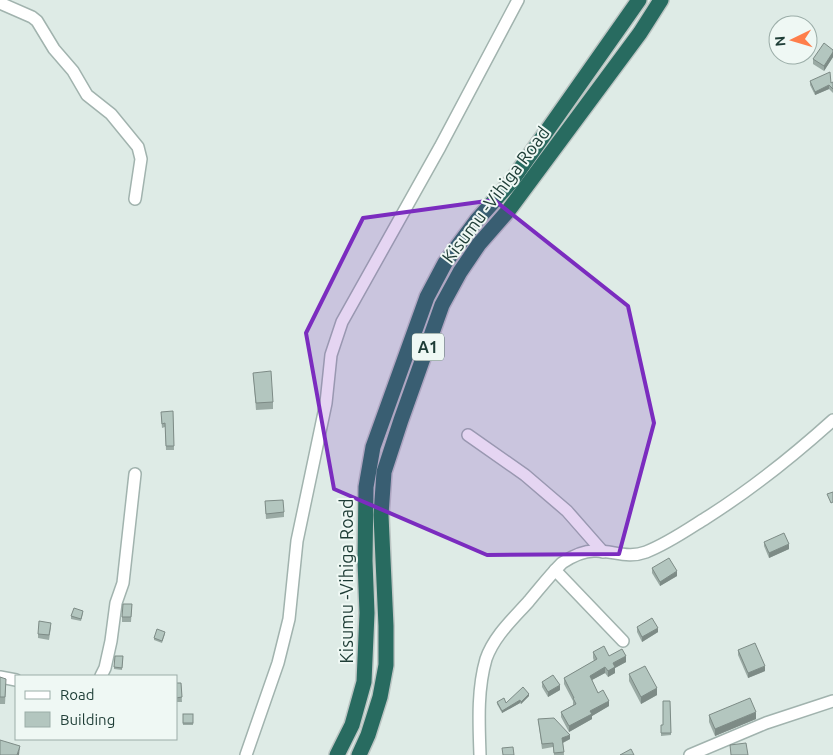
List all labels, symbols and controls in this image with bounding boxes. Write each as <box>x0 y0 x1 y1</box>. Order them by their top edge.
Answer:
north arrow <box>768 15 818 65</box>
text: N <box>772 35 788 47</box>
street label: Kisumu -Vihiga Road <box>438 122 553 266</box>
road number: A1 <box>412 334 444 361</box>
street label: Kisumu -Vihiga Road <box>336 498 356 664</box>
legend <box>15 675 178 740</box>
text: Road <box>60 686 95 703</box>
text: Building <box>60 711 115 728</box>

